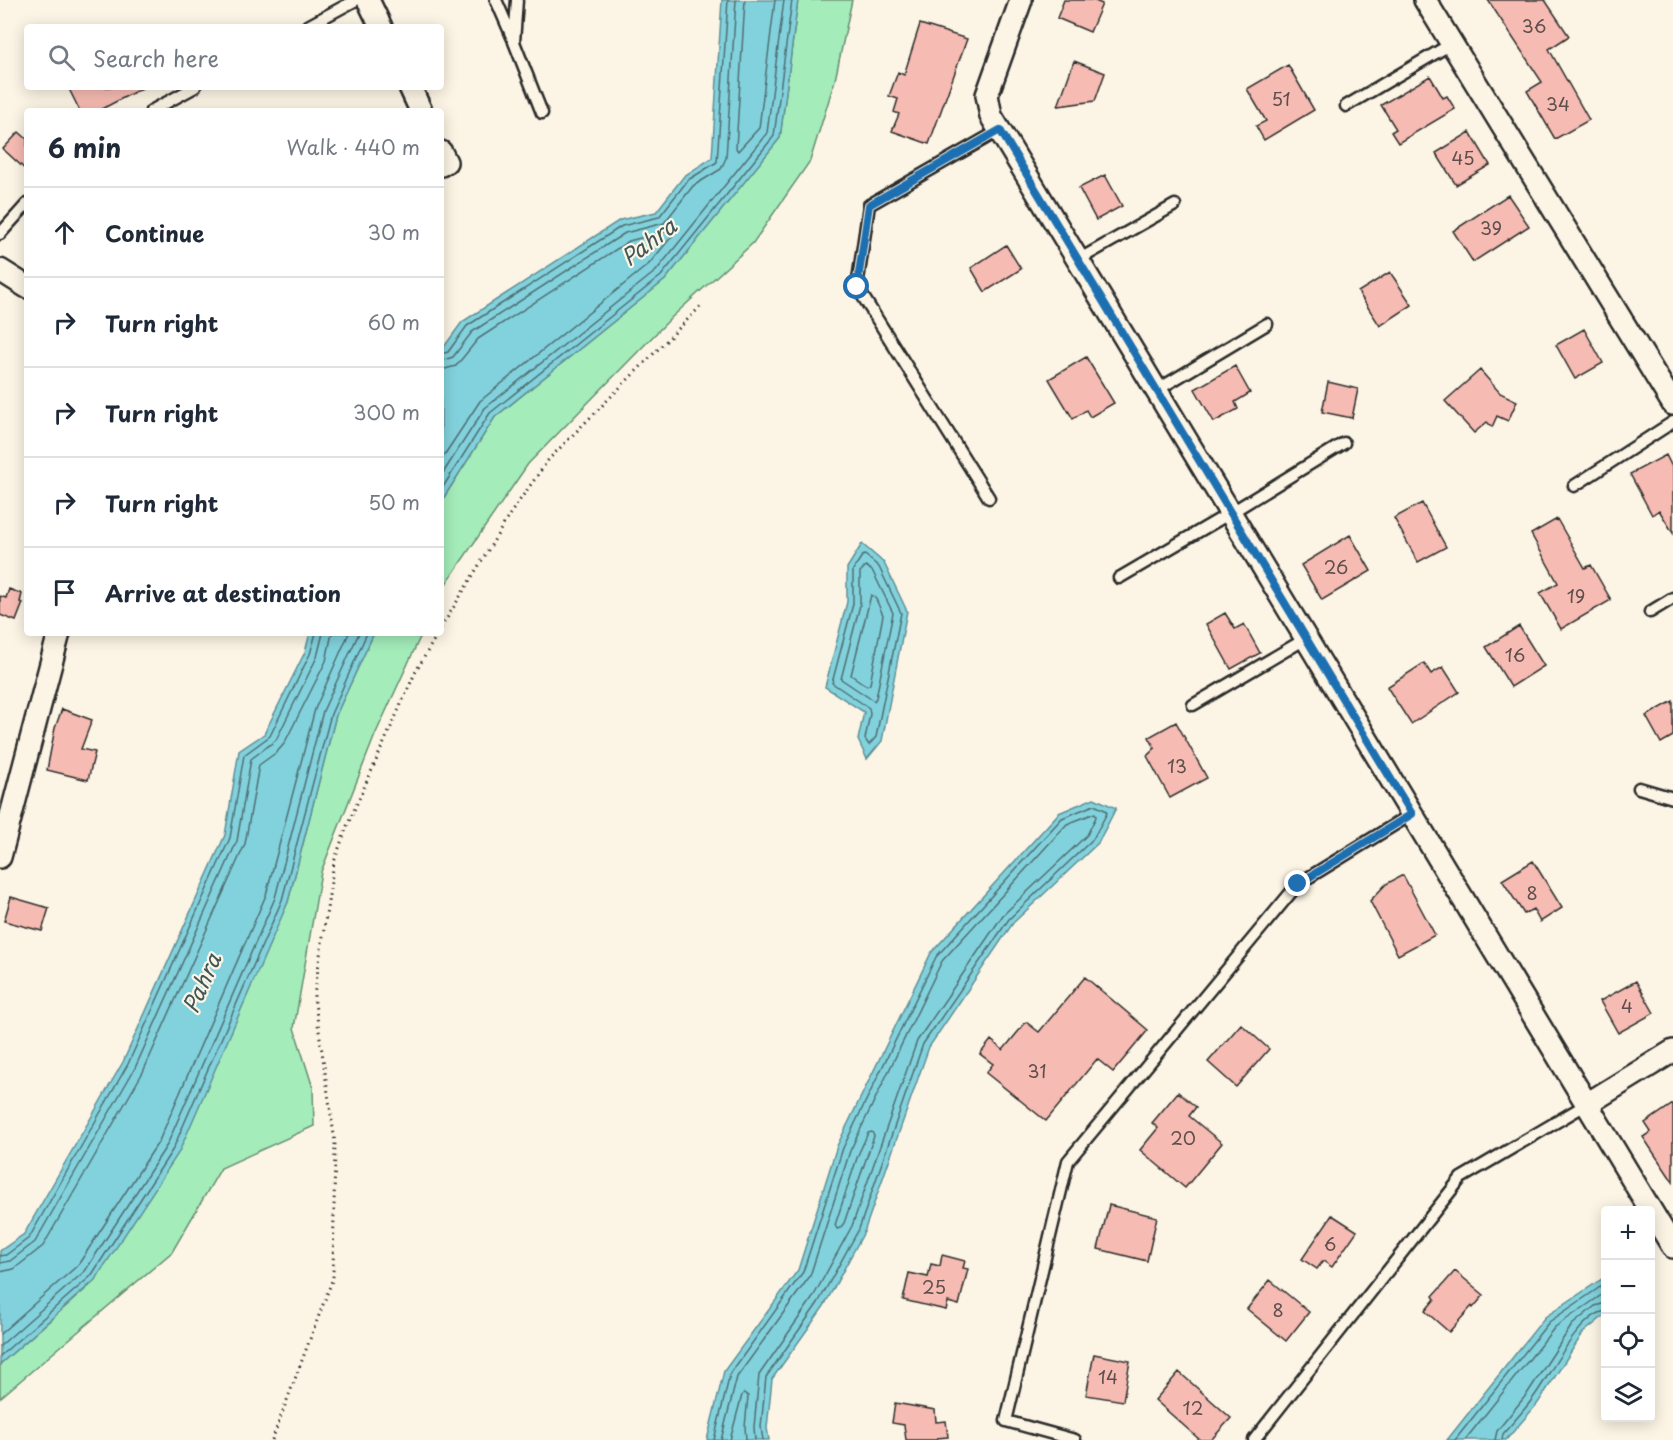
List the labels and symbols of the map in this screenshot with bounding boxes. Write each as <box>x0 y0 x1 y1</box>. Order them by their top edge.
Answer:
house number: 36 <box>1522 12 1546 39</box>
house number: 51 <box>1271 85 1291 112</box>
house number: 34 <box>1546 90 1570 117</box>
house number: 45 <box>1452 144 1475 171</box>
water label: Pahra <box>613 209 683 273</box>
house number: 39 <box>1480 214 1502 241</box>
route start <box>843 273 869 299</box>
house number: 26 <box>1324 553 1348 580</box>
house number: 19 <box>1567 582 1585 609</box>
house number: 16 <box>1505 641 1525 668</box>
house number: 13 <box>1167 752 1187 779</box>
route end <box>1284 870 1310 896</box>
house number: 8 <box>1526 879 1538 906</box>
water label: Pahra <box>173 947 229 1017</box>
house number: 4 <box>1621 992 1633 1019</box>
house number: 31 <box>1028 1057 1046 1084</box>
house number: 20 <box>1170 1124 1196 1151</box>
house number: 6 <box>1324 1230 1336 1257</box>
house number: 25 <box>922 1273 946 1300</box>
house number: 8 <box>1272 1296 1284 1323</box>
house number: 14 <box>1098 1363 1118 1390</box>
house number: 12 <box>1183 1394 1203 1421</box>

